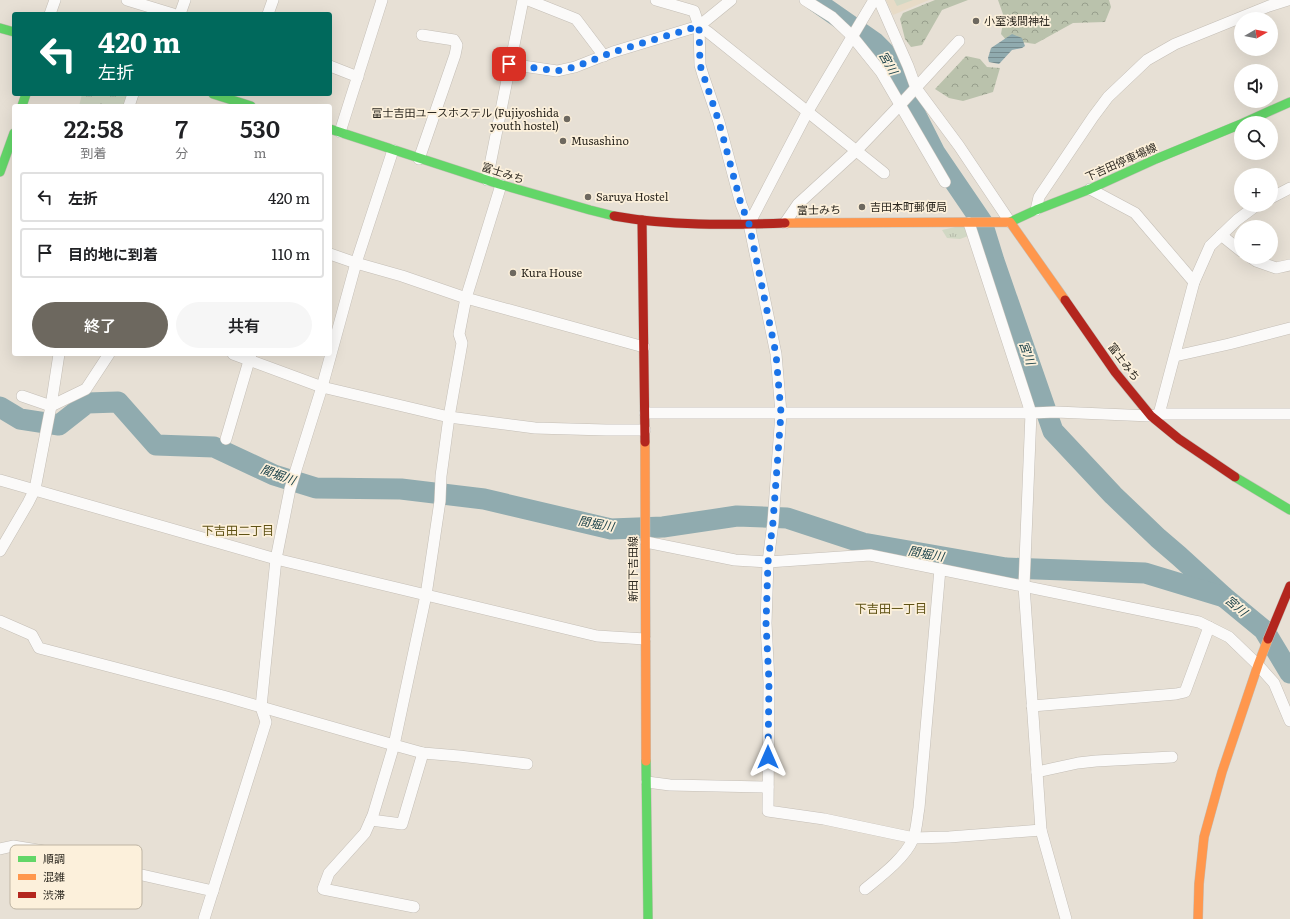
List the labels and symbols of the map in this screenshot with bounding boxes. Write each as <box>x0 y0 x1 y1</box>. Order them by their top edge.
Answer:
place label: 小室浅間神社 <box>984 12 1050 28</box>
north arrow <box>1234 12 1278 56</box>
marker: 小室浅間神社 <box>971 16 981 26</box>
pin <box>492 47 526 81</box>
water label: 宮川 <box>875 48 904 79</box>
place label: 富士吉田ユースホステル (Fujiyoshida youth hostel) <box>372 104 559 133</box>
marker: 富士吉田ユースホステル (Fujiyoshida youth hostel) <box>562 114 572 124</box>
place label: Musashino <box>571 132 629 148</box>
marker: Musashino <box>558 136 568 146</box>
street label: 下吉田停車場線 <box>1082 138 1159 184</box>
street label: 富士みち <box>480 158 527 186</box>
place label: Saruya Hostel <box>596 188 669 204</box>
marker: Saruya Hostel <box>583 192 593 202</box>
place label: 吉田本町郵便局 <box>870 198 947 214</box>
street label: 富士みち <box>797 201 841 217</box>
marker: 吉田本町郵便局 <box>857 202 867 212</box>
place label: Kura House <box>521 264 583 280</box>
marker: Kura House <box>508 268 518 278</box>
water label: 宮川 <box>1016 338 1041 369</box>
street label: 富士みち <box>1105 339 1144 384</box>
water label: 間堀川 <box>258 459 300 489</box>
water label: 間堀川 <box>577 511 617 535</box>
district label: 下吉田二丁目 <box>202 521 274 539</box>
street label: 新田下吉田線 <box>624 536 640 602</box>
water label: 間堀川 <box>907 541 947 565</box>
water label: 宮川 <box>1222 591 1253 621</box>
district label: 下吉田一丁目 <box>855 599 927 617</box>
position arrow <box>747 736 789 778</box>
legend <box>10 845 142 909</box>
text: 順調 <box>43 850 65 866</box>
text: 混雑 <box>43 868 65 884</box>
text: 渋滞 <box>43 886 65 902</box>

